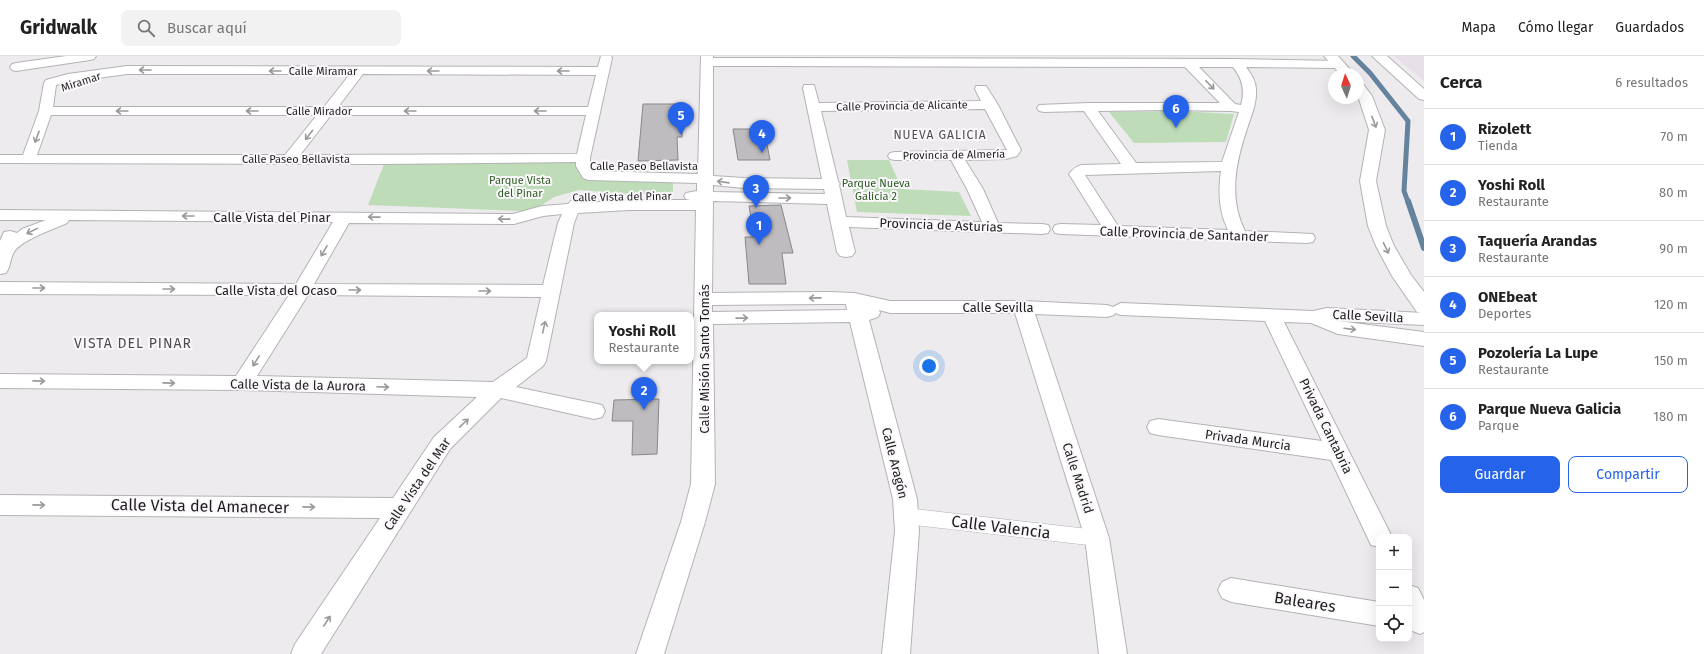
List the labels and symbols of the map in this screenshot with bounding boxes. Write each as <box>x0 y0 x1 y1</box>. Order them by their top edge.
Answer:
street label: Calle Miramar <box>289 65 358 78</box>
one-way arrow <box>139 66 152 74</box>
one-way arrow <box>269 67 282 74</box>
one-way arrow <box>427 67 440 75</box>
one-way arrow <box>557 67 570 75</box>
north arrow <box>1328 68 1364 104</box>
street label: Miramar <box>59 69 103 95</box>
one-way arrow <box>1205 80 1215 90</box>
pin: 6 <box>1163 95 1189 128</box>
street label: Calle Provincia de Alicante <box>836 98 968 114</box>
pin: 5 <box>668 102 694 135</box>
street label: Calle Mirador <box>286 105 353 118</box>
one-way arrow <box>116 107 129 115</box>
one-way arrow <box>246 107 259 115</box>
one-way arrow <box>404 107 417 115</box>
one-way arrow <box>534 107 547 115</box>
one-way arrow <box>1371 116 1379 128</box>
pin: 4 <box>749 120 775 153</box>
district label: NUEVA GALICIA <box>893 128 987 142</box>
one-way arrow <box>305 129 313 140</box>
one-way arrow <box>32 130 40 142</box>
street label: Provincia de Almería <box>903 148 1005 162</box>
street label: Calle Paseo Bellavista <box>242 153 350 166</box>
street label: Calle Paseo Bellavista <box>590 160 698 173</box>
park label: Parque Vista del Pinar <box>489 174 551 200</box>
pin: 3 <box>743 175 769 208</box>
park label: Parque Nueva Galicia 2 <box>842 177 910 203</box>
one-way arrow <box>717 178 730 185</box>
street label: Calle Vista del Pinar <box>572 190 672 204</box>
one-way arrow <box>778 194 791 202</box>
street label: Calle Vista del Pinar <box>213 210 331 225</box>
one-way arrow <box>182 212 195 220</box>
pin: 1 <box>746 212 772 245</box>
one-way arrow <box>368 213 381 221</box>
one-way arrow <box>498 215 511 223</box>
street label: Provincia de Asturias <box>879 215 1003 235</box>
street label: Calle Provincia de Santander <box>1099 224 1269 244</box>
one-way arrow <box>27 228 39 235</box>
one-way arrow <box>1383 242 1390 254</box>
one-way arrow <box>320 245 328 257</box>
street label: Calle Vista del Ocaso <box>215 283 337 298</box>
one-way arrow <box>32 284 45 292</box>
street label: Calle Misión Santo Tomás <box>697 284 712 434</box>
one-way arrow <box>162 285 175 293</box>
one-way arrow <box>348 286 361 294</box>
one-way arrow <box>478 287 491 295</box>
one-way arrow <box>809 295 822 302</box>
street label: Calle Sevilla <box>963 300 1033 315</box>
street label: Calle Sevilla <box>1332 307 1404 325</box>
one-way arrow <box>735 314 748 322</box>
one-way arrow <box>540 321 548 334</box>
one-way arrow <box>1343 325 1356 333</box>
district label: VISTA DEL PINAR <box>74 335 192 352</box>
one-way arrow <box>252 356 260 367</box>
your location <box>919 356 939 376</box>
street label: Calle Vista de la Aurora <box>230 376 366 394</box>
street label: Privada Cantabria <box>1296 376 1356 476</box>
one-way arrow <box>32 377 45 385</box>
pin: 2 <box>631 377 657 410</box>
one-way arrow <box>162 379 175 386</box>
one-way arrow <box>376 383 389 391</box>
one-way arrow <box>459 418 469 428</box>
street label: Calle Aragón <box>879 426 911 500</box>
street label: Privada Murcia <box>1204 427 1292 453</box>
street label: Calle Vista del Mar <box>380 435 454 533</box>
street label: Calle Madrid <box>1059 441 1097 515</box>
street label: Calle Vista del Amanecer <box>111 495 290 517</box>
one-way arrow <box>32 501 45 509</box>
one-way arrow <box>302 503 315 511</box>
street label: Calle Valencia <box>950 511 1052 543</box>
street label: Baleares <box>1273 588 1337 616</box>
one-way arrow <box>323 615 331 627</box>

